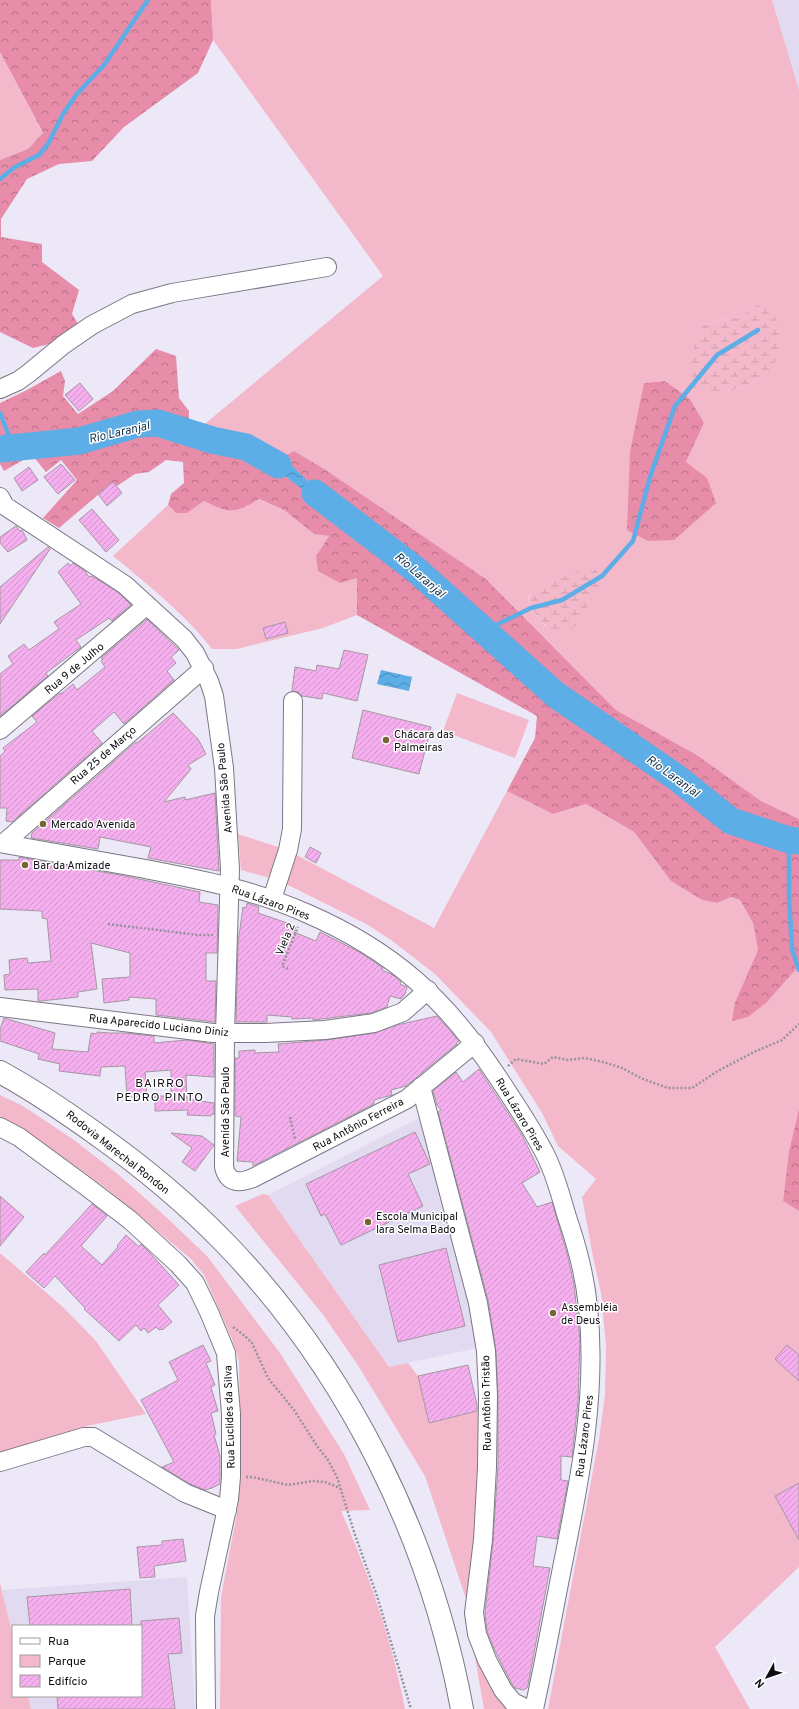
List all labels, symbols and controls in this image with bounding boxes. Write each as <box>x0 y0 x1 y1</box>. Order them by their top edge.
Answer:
water label: Rio Laranjal <box>87 418 152 448</box>
water label: Rio Laranjal <box>391 549 449 603</box>
street label: Rua 9 de Julho <box>42 640 107 698</box>
street label: Rua 25 de Março <box>68 723 139 788</box>
place label: Chácara das Palmeiras <box>394 728 454 755</box>
marker: Chácara das Palmeiras <box>381 735 391 745</box>
street label: Avenida São Paulo <box>214 742 236 834</box>
water label: Rio Laranjal <box>643 752 703 802</box>
place label: Mercado Avenida <box>51 818 135 832</box>
marker: Mercado Avenida <box>38 819 48 829</box>
place label: Bar da Amizade <box>33 859 110 873</box>
marker: Bar da Amizade <box>20 860 30 870</box>
street label: Rua Lázaro Pires <box>229 882 312 924</box>
street label: Viela 2 <box>273 921 299 958</box>
street label: Rua Aparecido Luciano Diniz <box>88 1012 230 1040</box>
street label: Avenida São Paulo <box>219 1067 233 1157</box>
street label: Rua Lázaro Pires <box>492 1075 546 1154</box>
district label: BAIRRO PEDRO PINTO <box>116 1076 204 1106</box>
street label: Rua Antônio Ferreira <box>311 1095 407 1155</box>
street label: Rodovia Marechal Rondon <box>63 1108 172 1198</box>
place label: Escola Municipal Iara Selma Bado <box>376 1210 458 1237</box>
marker: Escola Municipal Iara Selma Bado <box>363 1217 373 1227</box>
place label: Assembléia de Deus <box>561 1301 618 1328</box>
marker: Assembléia de Deus <box>548 1308 558 1318</box>
street label: Rua Antônio Tristão <box>479 1355 495 1451</box>
street label: Rua Euclides da Silva <box>221 1365 239 1469</box>
street label: Rua Lázaro Pires <box>573 1394 597 1478</box>
legend <box>12 1625 142 1697</box>
text: Rua <box>48 1634 69 1650</box>
text: Parque <box>48 1654 86 1670</box>
north arrow <box>747 1657 787 1697</box>
text: Edifício <box>48 1674 88 1690</box>
text: N <box>752 1675 768 1690</box>

